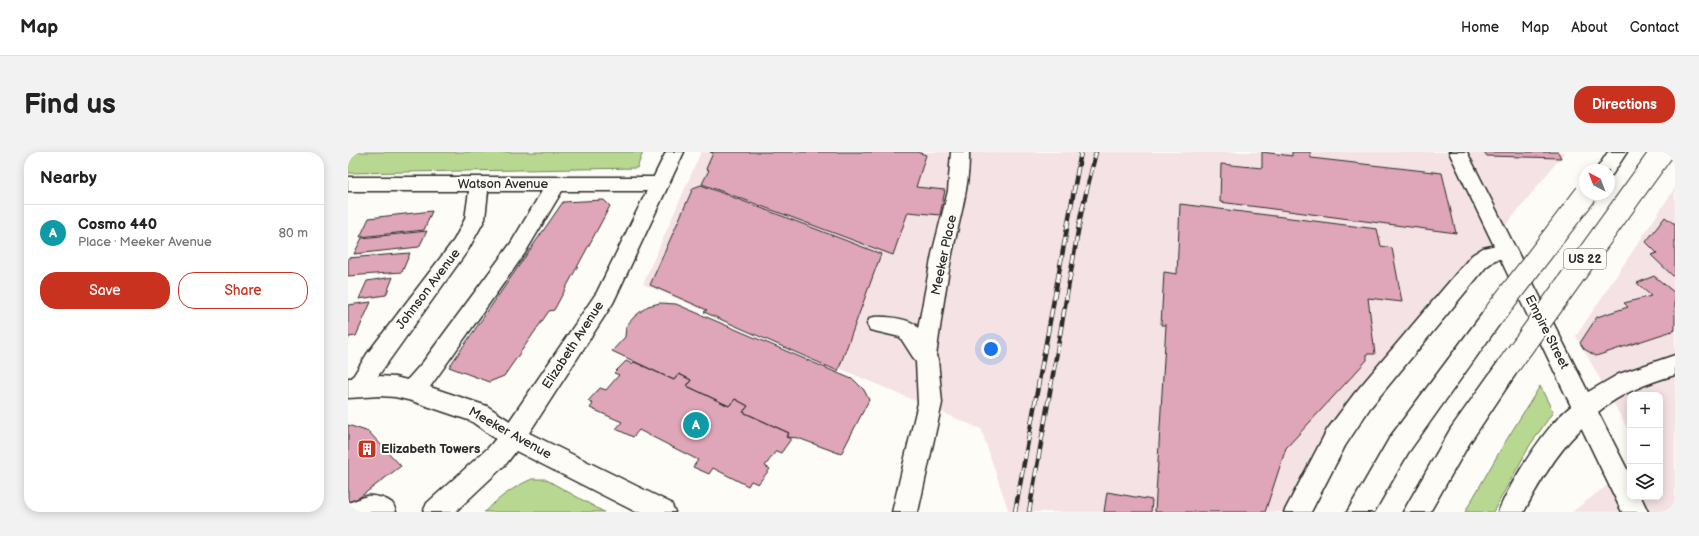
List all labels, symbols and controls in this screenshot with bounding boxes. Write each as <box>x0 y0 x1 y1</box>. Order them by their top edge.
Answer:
text: Map <box>20 16 58 39</box>
text: Home <box>1461 19 1499 36</box>
text: Map <box>1521 19 1549 36</box>
text: About <box>1571 19 1608 36</box>
text: Contact <box>1630 19 1679 36</box>
button: Directions <box>1574 86 1675 123</box>
text: Find us <box>24 88 116 121</box>
north arrow <box>1579 164 1615 200</box>
text: Nearby <box>40 168 97 188</box>
street label: Watson Avenue <box>458 176 549 192</box>
street label: Meeker Place <box>928 213 960 297</box>
text: Cosmo 440 <box>78 215 157 234</box>
text: A <box>49 225 57 241</box>
text: 80 m <box>279 225 308 241</box>
text: Place · Meeker Avenue <box>78 234 212 250</box>
street label: Johnson Avenue <box>393 245 464 332</box>
road number: US 22 <box>1564 249 1606 269</box>
button: Save <box>40 272 170 309</box>
button: Share <box>178 272 308 309</box>
street label: Empire Street <box>1521 292 1573 372</box>
street label: Elizabeth Avenue <box>539 298 607 392</box>
your location <box>981 339 1001 359</box>
map controls <box>1627 392 1663 500</box>
button: + <box>1627 392 1663 428</box>
street label: Meeker Avenue <box>466 404 555 463</box>
pin: A <box>683 410 709 440</box>
button: − <box>1627 428 1663 464</box>
building icon: Elizabeth Towers <box>356 438 378 460</box>
place label: Elizabeth Towers <box>381 441 480 457</box>
button: layers <box>1627 464 1663 500</box>

